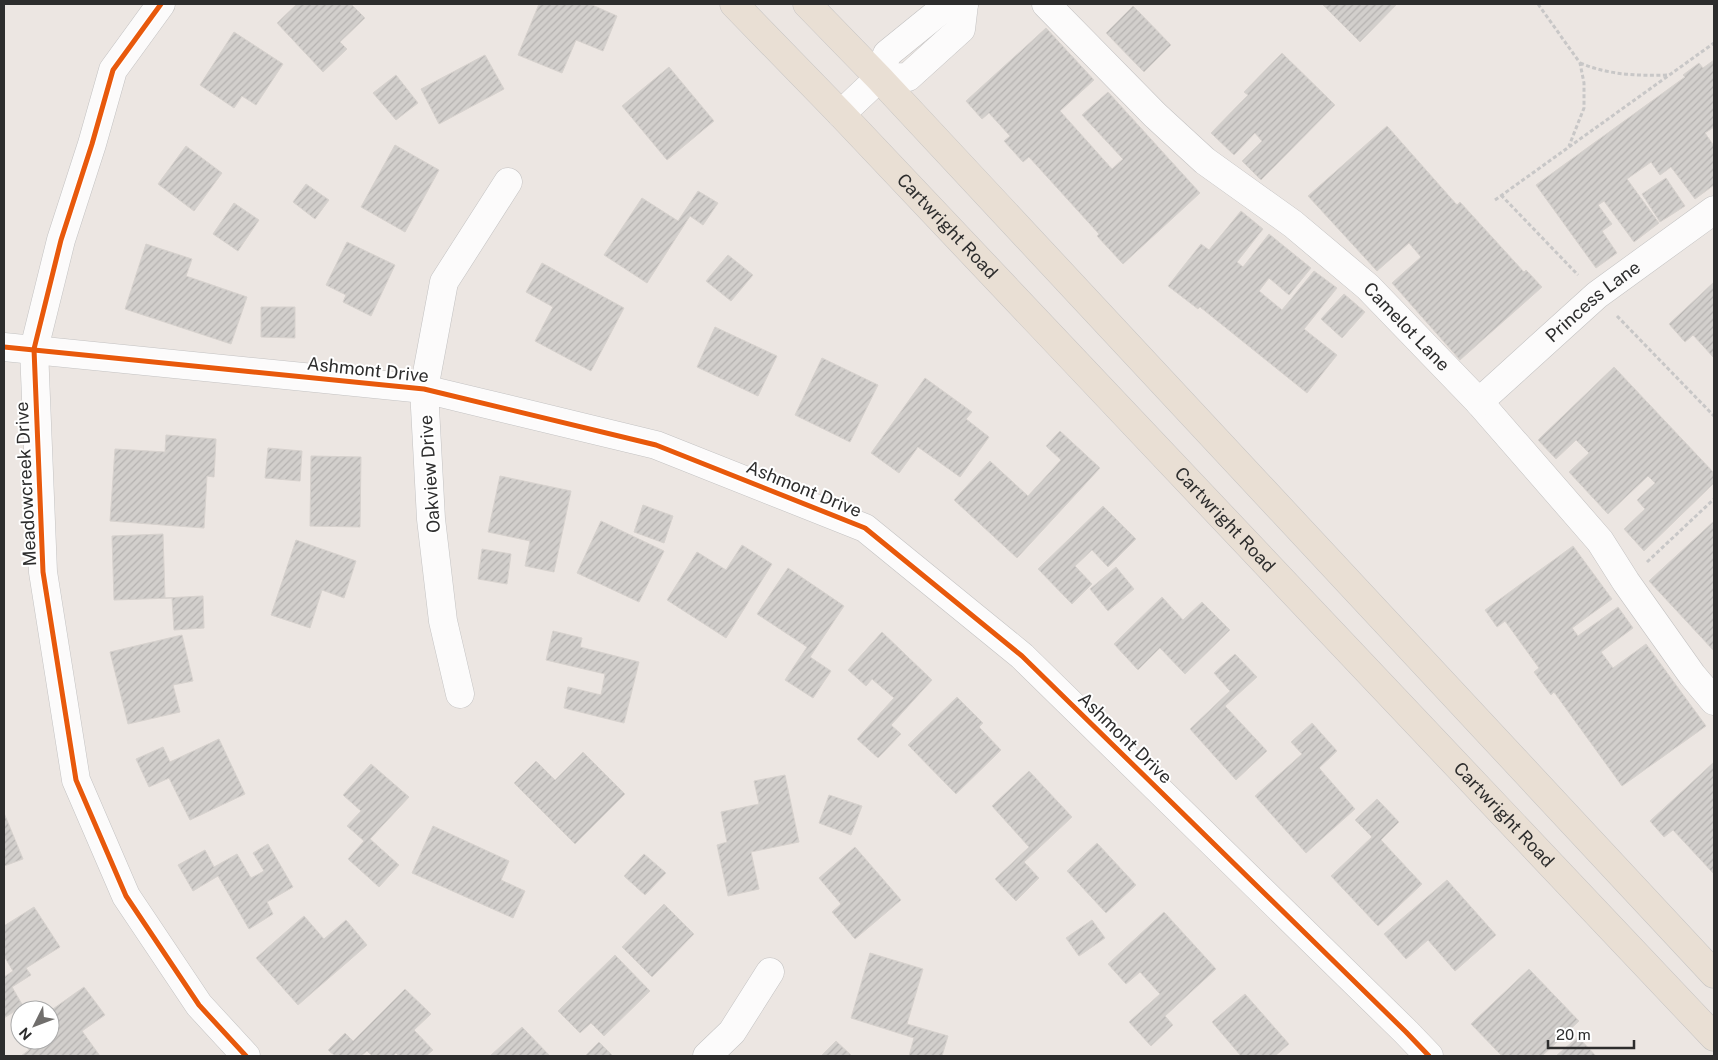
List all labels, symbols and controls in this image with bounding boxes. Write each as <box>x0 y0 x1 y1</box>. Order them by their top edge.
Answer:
street label: Cartwright Road <box>893 169 1002 283</box>
street label: Princess Lane <box>1541 256 1644 346</box>
street label: Camelot Lane <box>1359 278 1454 375</box>
street label: Ashmont Drive <box>306 353 430 386</box>
street label: Meadowcreek Drive <box>11 401 40 567</box>
street label: Oakview Drive <box>415 414 444 534</box>
street label: Ashmont Drive <box>744 456 865 521</box>
street label: Cartwright Road <box>1171 463 1280 576</box>
street label: Ashmont Drive <box>1074 688 1177 788</box>
street label: Cartwright Road <box>1450 757 1559 871</box>
north arrow <box>10 1000 60 1050</box>
scale bar <box>1548 1018 1634 1050</box>
text: N <box>16 1024 35 1043</box>
text: 20 m <box>1556 1026 1591 1043</box>

